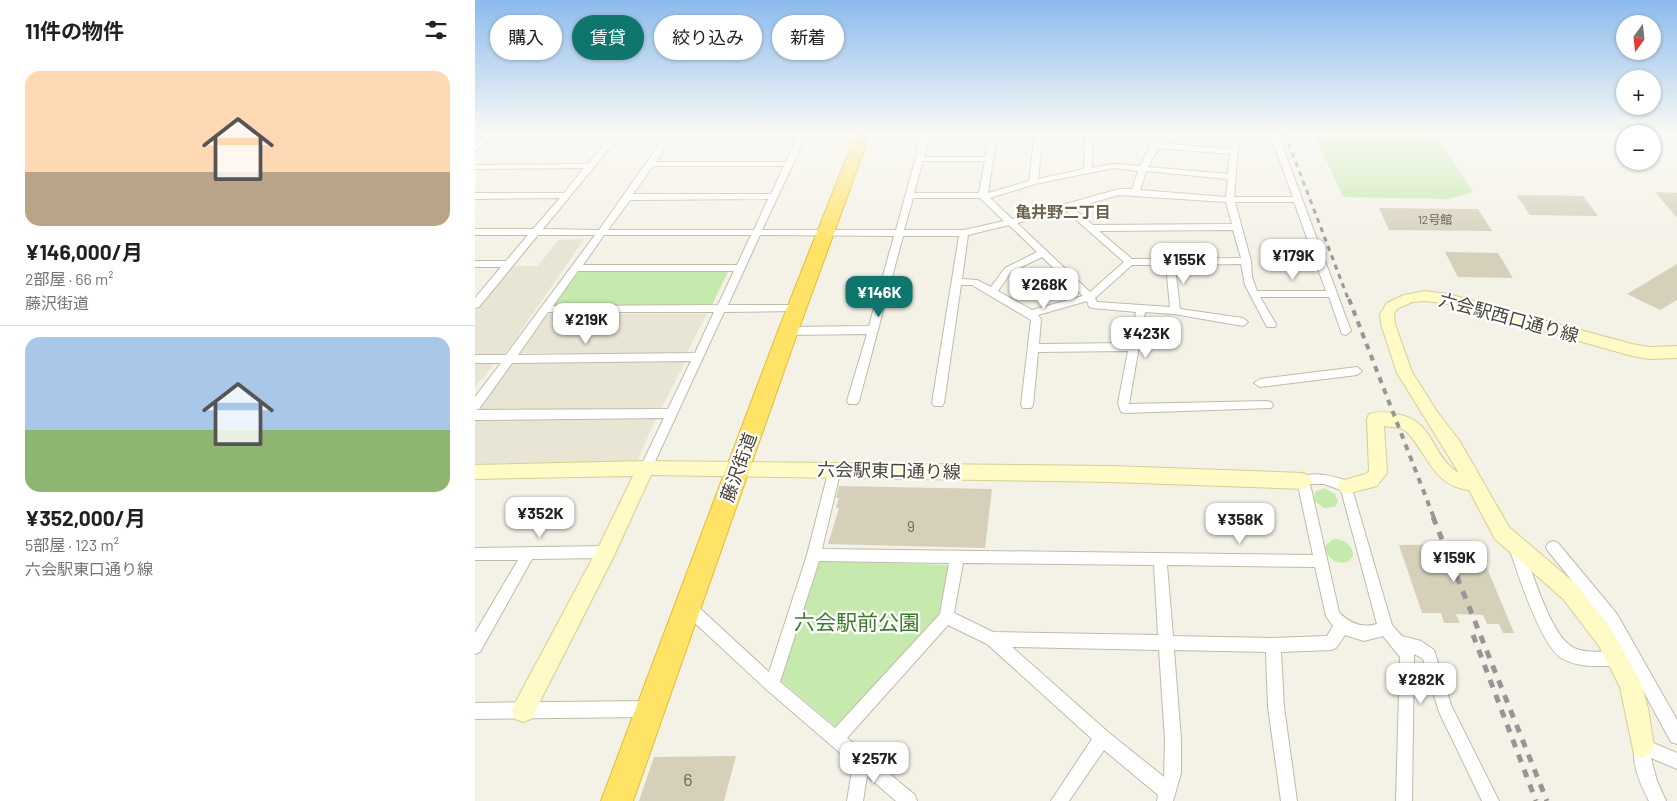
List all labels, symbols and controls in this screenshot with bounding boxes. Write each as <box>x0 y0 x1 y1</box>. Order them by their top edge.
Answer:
chip: 購入 <box>490 15 562 60</box>
chip: 賃貸 <box>572 15 644 60</box>
chip: 絞り込み <box>654 15 762 60</box>
chip: 新着 <box>772 15 844 60</box>
north arrow <box>1616 15 1661 60</box>
map controls <box>1616 15 1661 170</box>
icon: filters <box>422 16 450 44</box>
text: 11件の物件 <box>25 18 124 43</box>
button: + <box>1616 70 1661 115</box>
icon: home <box>193 104 283 194</box>
button: − <box>1616 125 1661 170</box>
district label: 亀井野二丁目 <box>1015 202 1111 221</box>
house number: 12号館 <box>1418 212 1452 226</box>
pin: ¥179K <box>1258 238 1328 281</box>
text: ¥146,000/月 <box>25 239 143 264</box>
pin: ¥155K <box>1149 242 1219 285</box>
text: ¥179K <box>1271 245 1315 264</box>
text: ¥155K <box>1162 249 1206 268</box>
pin: ¥268K <box>1009 268 1079 310</box>
text: 2部屋 · 66 m² <box>25 269 113 288</box>
text: ¥268K <box>1020 274 1068 293</box>
pin: ¥146K <box>844 276 914 318</box>
text: ¥146K <box>857 282 901 301</box>
street label: 六会駅西口通り線 <box>1437 288 1581 346</box>
text: 藤沢街道 <box>25 293 89 312</box>
pin: ¥219K <box>551 302 621 345</box>
text: ¥219K <box>564 309 608 328</box>
pin: ¥423K <box>1111 316 1181 359</box>
text: ¥423K <box>1122 323 1170 342</box>
icon: home <box>193 369 283 459</box>
street label: 藤沢街道 <box>715 429 761 505</box>
street label: 六会駅東口通り線 <box>817 458 961 482</box>
pin: ¥352K <box>505 496 575 539</box>
pin: ¥358K <box>1205 502 1275 545</box>
text: ¥352K <box>516 503 564 522</box>
text: ¥352,000/月 <box>25 505 146 530</box>
text: ¥358K <box>1217 509 1263 528</box>
house number: 9 <box>907 517 915 535</box>
text: 5部屋 · 123 m² <box>25 535 119 554</box>
pin: ¥159K <box>1419 540 1489 583</box>
text: ¥159K <box>1432 547 1476 566</box>
text: 六会駅東口通り線 <box>25 559 153 578</box>
park label: 六会駅前公園 <box>794 609 920 634</box>
pin: ¥282K <box>1386 662 1456 705</box>
text: ¥282K <box>1397 669 1445 688</box>
pin: ¥257K <box>839 742 909 784</box>
text: ¥257K <box>851 748 897 767</box>
house number: 6 <box>683 768 693 790</box>

